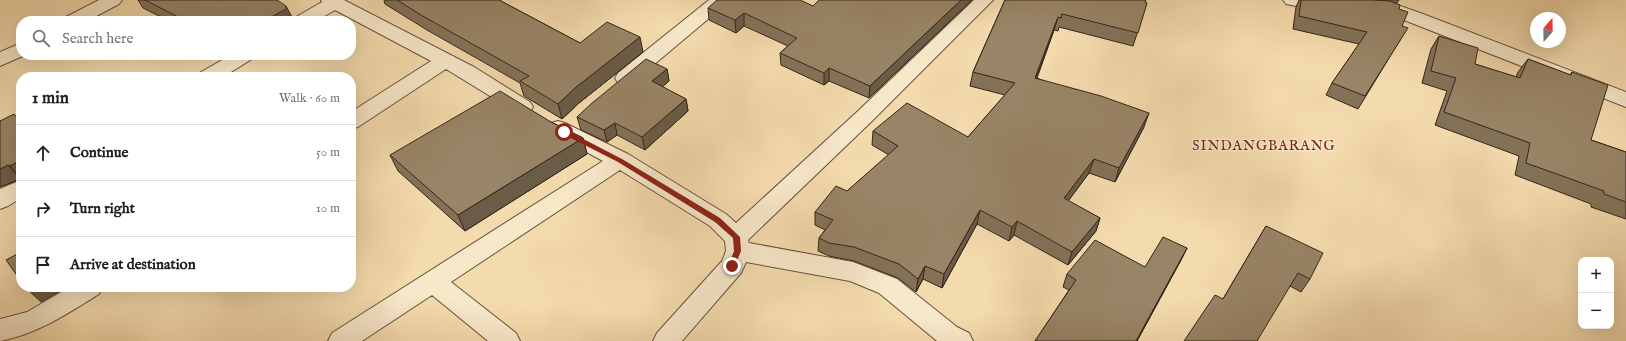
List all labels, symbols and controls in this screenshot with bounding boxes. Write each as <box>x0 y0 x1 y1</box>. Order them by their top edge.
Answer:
north arrow <box>1530 12 1566 48</box>
search box <box>16 16 356 60</box>
icon: search <box>30 27 52 49</box>
text: Search here <box>62 29 133 48</box>
text: 1 min <box>32 88 69 109</box>
text: Walk · 60 m <box>279 90 340 107</box>
route start <box>555 123 573 141</box>
district label: SINDANGBARANG <box>1192 137 1336 155</box>
icon: ahead <box>32 142 54 164</box>
text: Continue <box>70 143 128 162</box>
text: 50 m <box>316 144 340 161</box>
icon: right <box>32 198 54 220</box>
text: Turn right <box>70 199 135 218</box>
text: 10 m <box>316 200 340 217</box>
icon: arrive <box>32 254 54 276</box>
text: Arrive at destination <box>70 255 196 274</box>
route end <box>723 257 741 275</box>
map controls <box>1578 257 1614 329</box>
button: + <box>1578 257 1614 293</box>
button: − <box>1578 293 1614 329</box>

